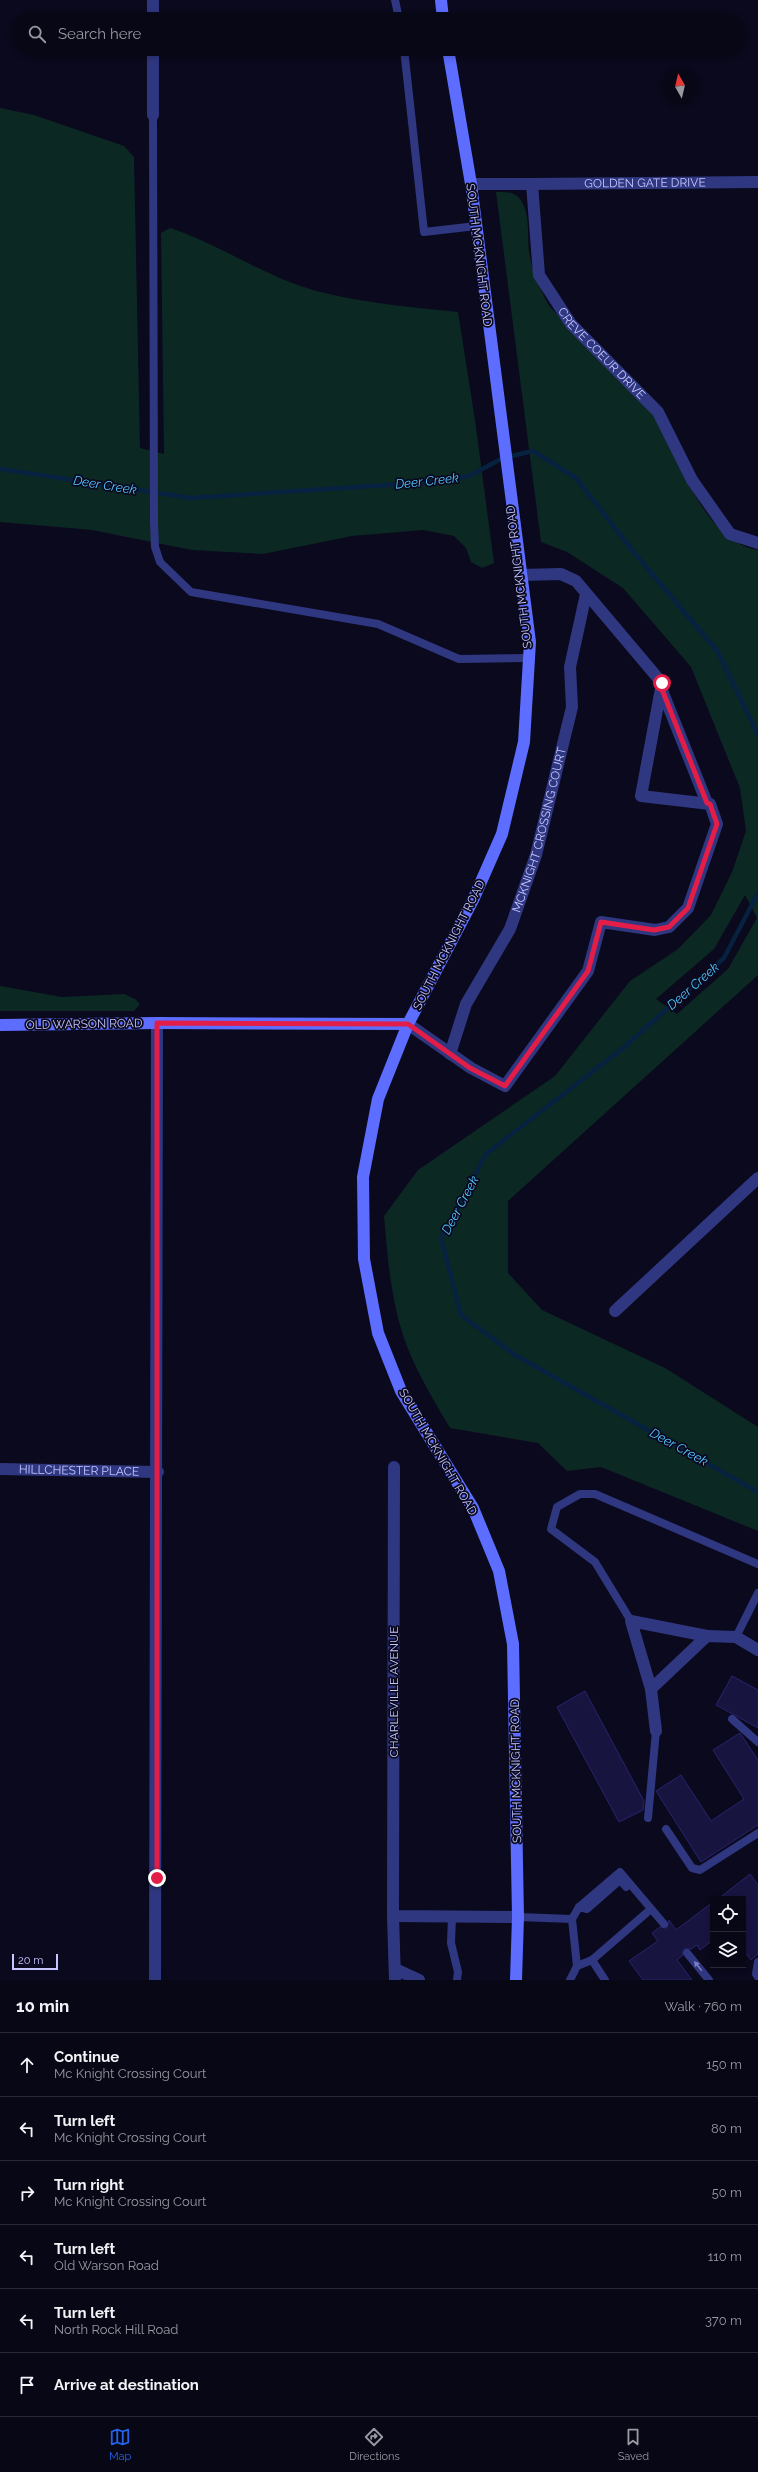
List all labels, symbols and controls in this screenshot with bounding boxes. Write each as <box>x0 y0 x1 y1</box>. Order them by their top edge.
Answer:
search box <box>12 12 746 56</box>
icon: search <box>26 23 48 45</box>
text: Search here <box>58 25 141 43</box>
north arrow <box>662 68 698 104</box>
street label: GOLDEN GATE DRIVE <box>584 175 706 191</box>
street label: SOUTH MCKNIGHT ROAD <box>463 183 495 328</box>
street label: CREVE COEUR DRIVE <box>555 305 648 402</box>
water label: Deer Creek <box>394 470 460 492</box>
water label: Deer Creek <box>72 473 138 497</box>
street label: SOUTH MCKNIGHT ROAD <box>503 504 535 649</box>
route start <box>653 674 671 692</box>
street label: MCKNIGHT CROSSING COURT <box>509 745 569 914</box>
street label: SOUTH MCKNIGHT ROAD <box>410 877 488 1012</box>
water label: Deer Creek <box>664 959 722 1013</box>
street label: OLD WARSON ROAD <box>25 1016 143 1032</box>
water label: Deer Creek <box>438 1173 482 1237</box>
street label: SOUTH MCKNIGHT ROAD <box>396 1386 480 1518</box>
water label: Deer Creek <box>647 1425 711 1469</box>
street label: HILLCHESTER PLACE <box>19 1462 139 1479</box>
street label: CHARLEVILLE AVENUE <box>387 1627 401 1757</box>
street label: SOUTH MCKNIGHT ROAD <box>508 1698 524 1843</box>
route end <box>148 1869 166 1887</box>
map controls <box>710 1896 746 1968</box>
button: locate <box>710 1896 746 1932</box>
button: layers <box>710 1932 746 1968</box>
scale bar <box>12 1952 58 1971</box>
text: 20 m <box>18 1954 43 1967</box>
one-way arrow <box>693 1961 702 1972</box>
text: 10 min <box>16 1996 69 2016</box>
text: Walk · 760 m <box>664 1999 742 2014</box>
text: Continue <box>54 2048 119 2066</box>
icon: ahead <box>16 2054 38 2076</box>
text: 150 m <box>706 2057 742 2072</box>
text: Mc Knight Crossing Court <box>54 2066 206 2081</box>
text: Turn left <box>54 2112 115 2130</box>
icon: left <box>16 2118 38 2140</box>
text: 80 m <box>711 2121 742 2136</box>
text: Mc Knight Crossing Court <box>54 2130 206 2145</box>
text: Turn right <box>54 2176 124 2194</box>
icon: right <box>16 2182 38 2204</box>
text: 50 m <box>712 2185 742 2200</box>
text: Mc Knight Crossing Court <box>54 2194 206 2209</box>
text: Turn left <box>54 2240 115 2258</box>
icon: left <box>16 2246 38 2268</box>
text: 110 m <box>708 2249 742 2264</box>
text: Old Warson Road <box>54 2258 159 2273</box>
text: Turn left <box>54 2304 115 2322</box>
icon: left <box>16 2310 38 2332</box>
text: 370 m <box>705 2313 742 2328</box>
text: North Rock Hill Road <box>54 2322 178 2337</box>
icon: arrive <box>16 2374 38 2396</box>
text: Arrive at destination <box>54 2376 199 2394</box>
tab: Map <box>109 2426 131 2463</box>
tab: Directions <box>349 2426 400 2463</box>
tab: Saved <box>618 2426 649 2463</box>

